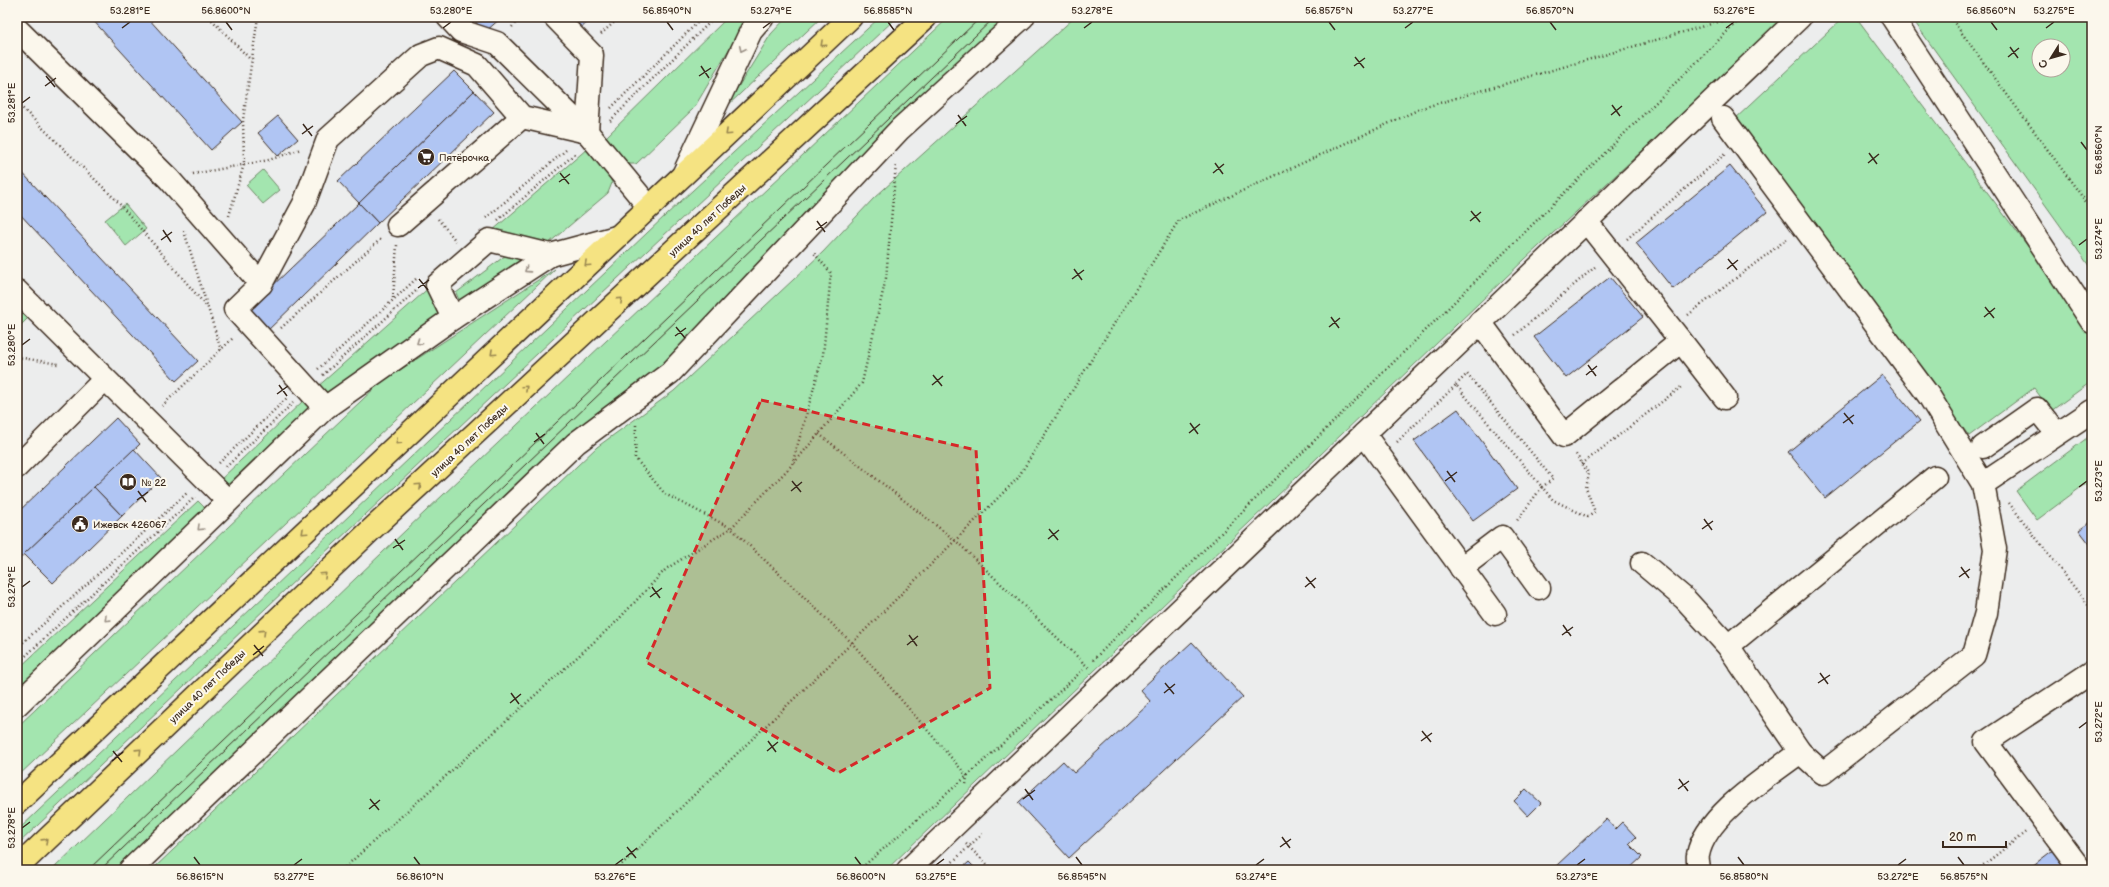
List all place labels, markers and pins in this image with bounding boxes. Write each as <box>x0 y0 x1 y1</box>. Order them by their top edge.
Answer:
supermarket icon: Пятёрочка <box>416 147 436 167</box>
place label: Пятёрочка <box>439 152 489 164</box>
library icon: № 22 <box>118 472 138 492</box>
place label: № 22 <box>141 477 166 489</box>
public building icon: Ижевск 426067 <box>70 514 90 534</box>
place label: Ижевск 426067 <box>93 519 166 531</box>

